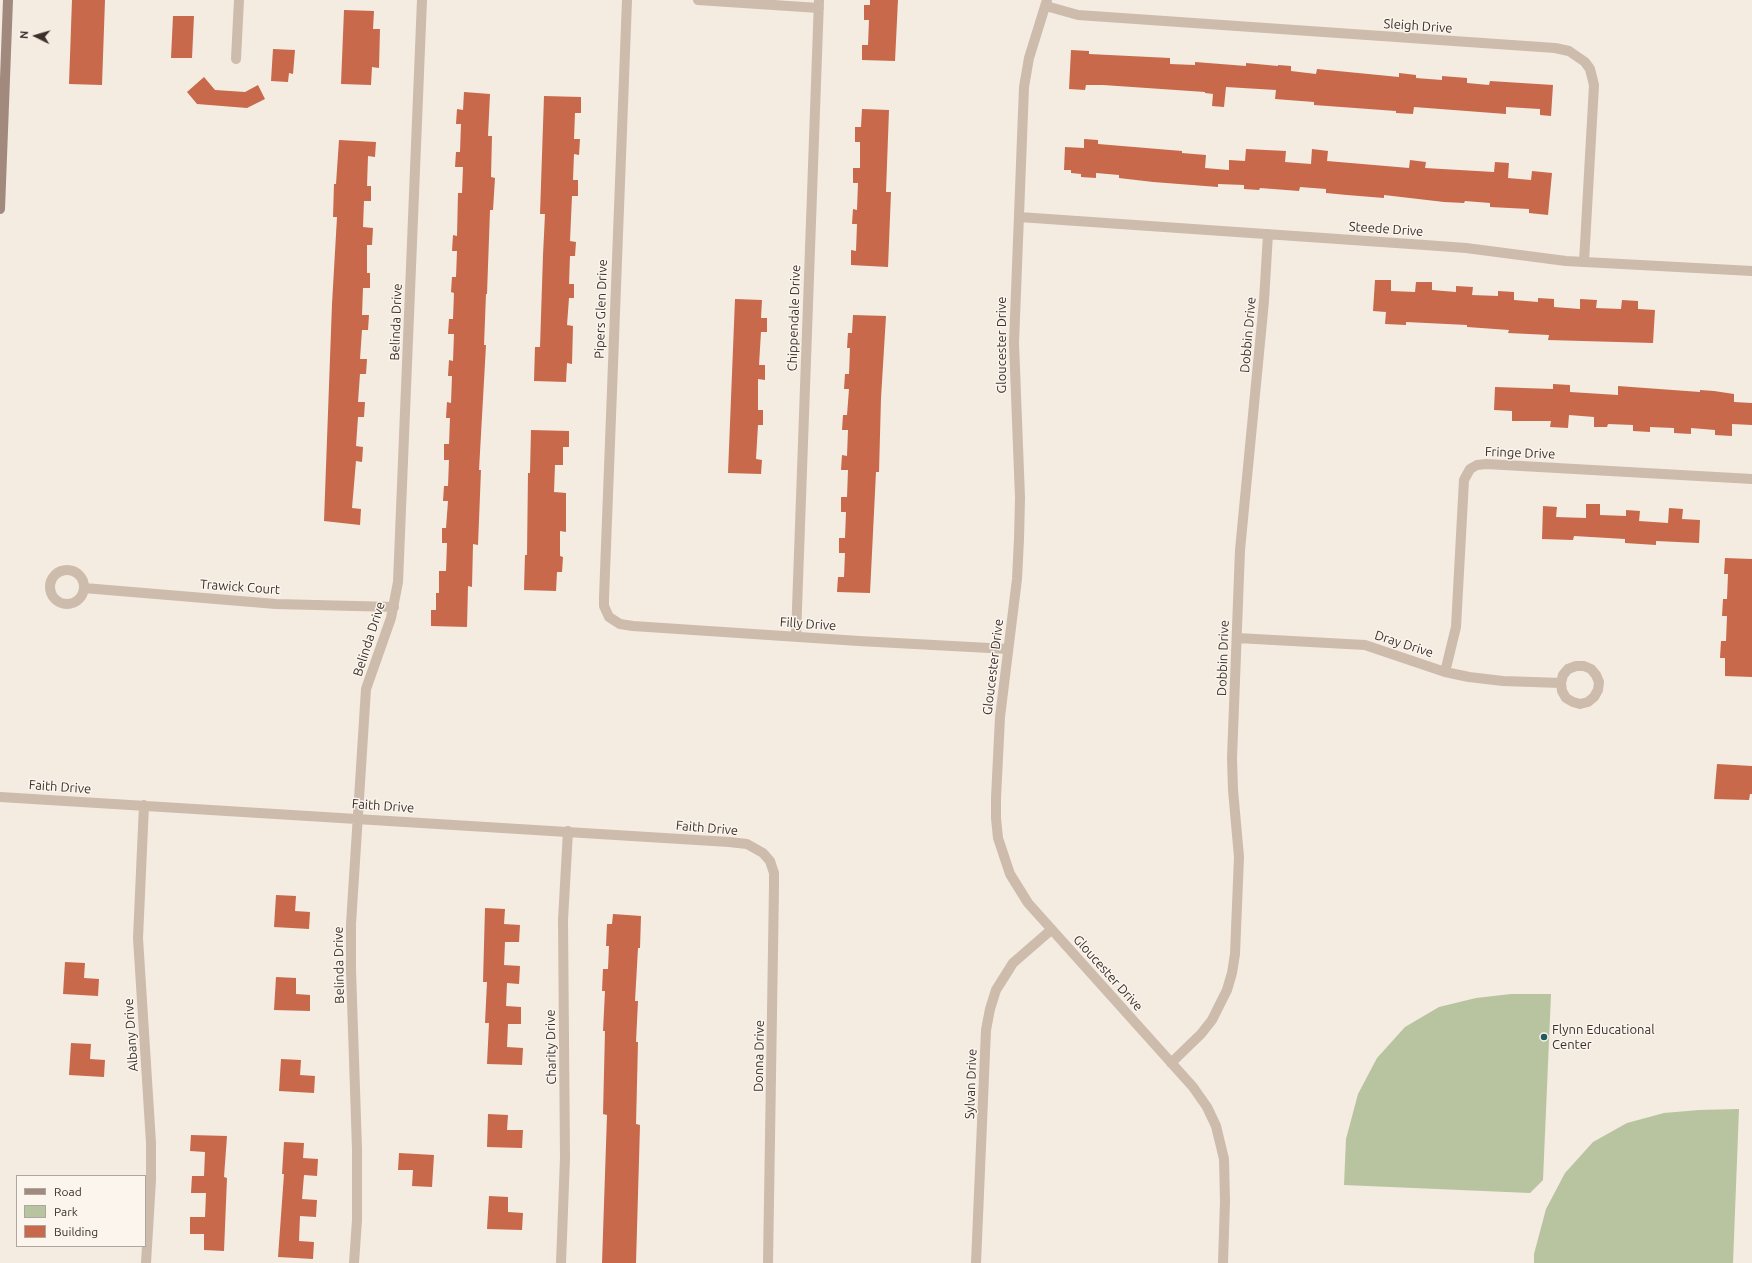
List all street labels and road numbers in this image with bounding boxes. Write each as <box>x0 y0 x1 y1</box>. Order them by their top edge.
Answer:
street label: Sleigh Drive <box>1383 16 1453 36</box>
street label: Steede Drive <box>1348 219 1424 239</box>
street label: Pipers Glen Drive <box>591 259 611 359</box>
street label: Chippendale Drive <box>784 264 804 372</box>
street label: Belinda Drive <box>387 283 405 361</box>
street label: Dobbin Drive <box>1237 296 1259 374</box>
street label: Gloucester Drive <box>994 297 1010 393</box>
street label: Fringe Drive <box>1485 444 1555 462</box>
street label: Trawick Court <box>199 576 281 598</box>
street label: Belinda Drive <box>350 600 388 678</box>
street label: Filly Drive <box>779 614 837 634</box>
street label: Gloucester Drive <box>979 618 1007 716</box>
street label: Dobbin Drive <box>1214 620 1232 696</box>
street label: Dray Drive <box>1373 627 1435 661</box>
street label: Faith Drive <box>28 777 92 797</box>
street label: Faith Drive <box>351 796 415 816</box>
street label: Faith Drive <box>675 818 739 838</box>
street label: Belinda Drive <box>331 926 347 1004</box>
street label: Gloucester Drive <box>1070 932 1146 1014</box>
street label: Albany Drive <box>121 998 141 1072</box>
street label: Charity Drive <box>543 1009 559 1085</box>
street label: Donna Drive <box>751 1020 767 1092</box>
street label: Sylvan Drive <box>962 1049 980 1119</box>

